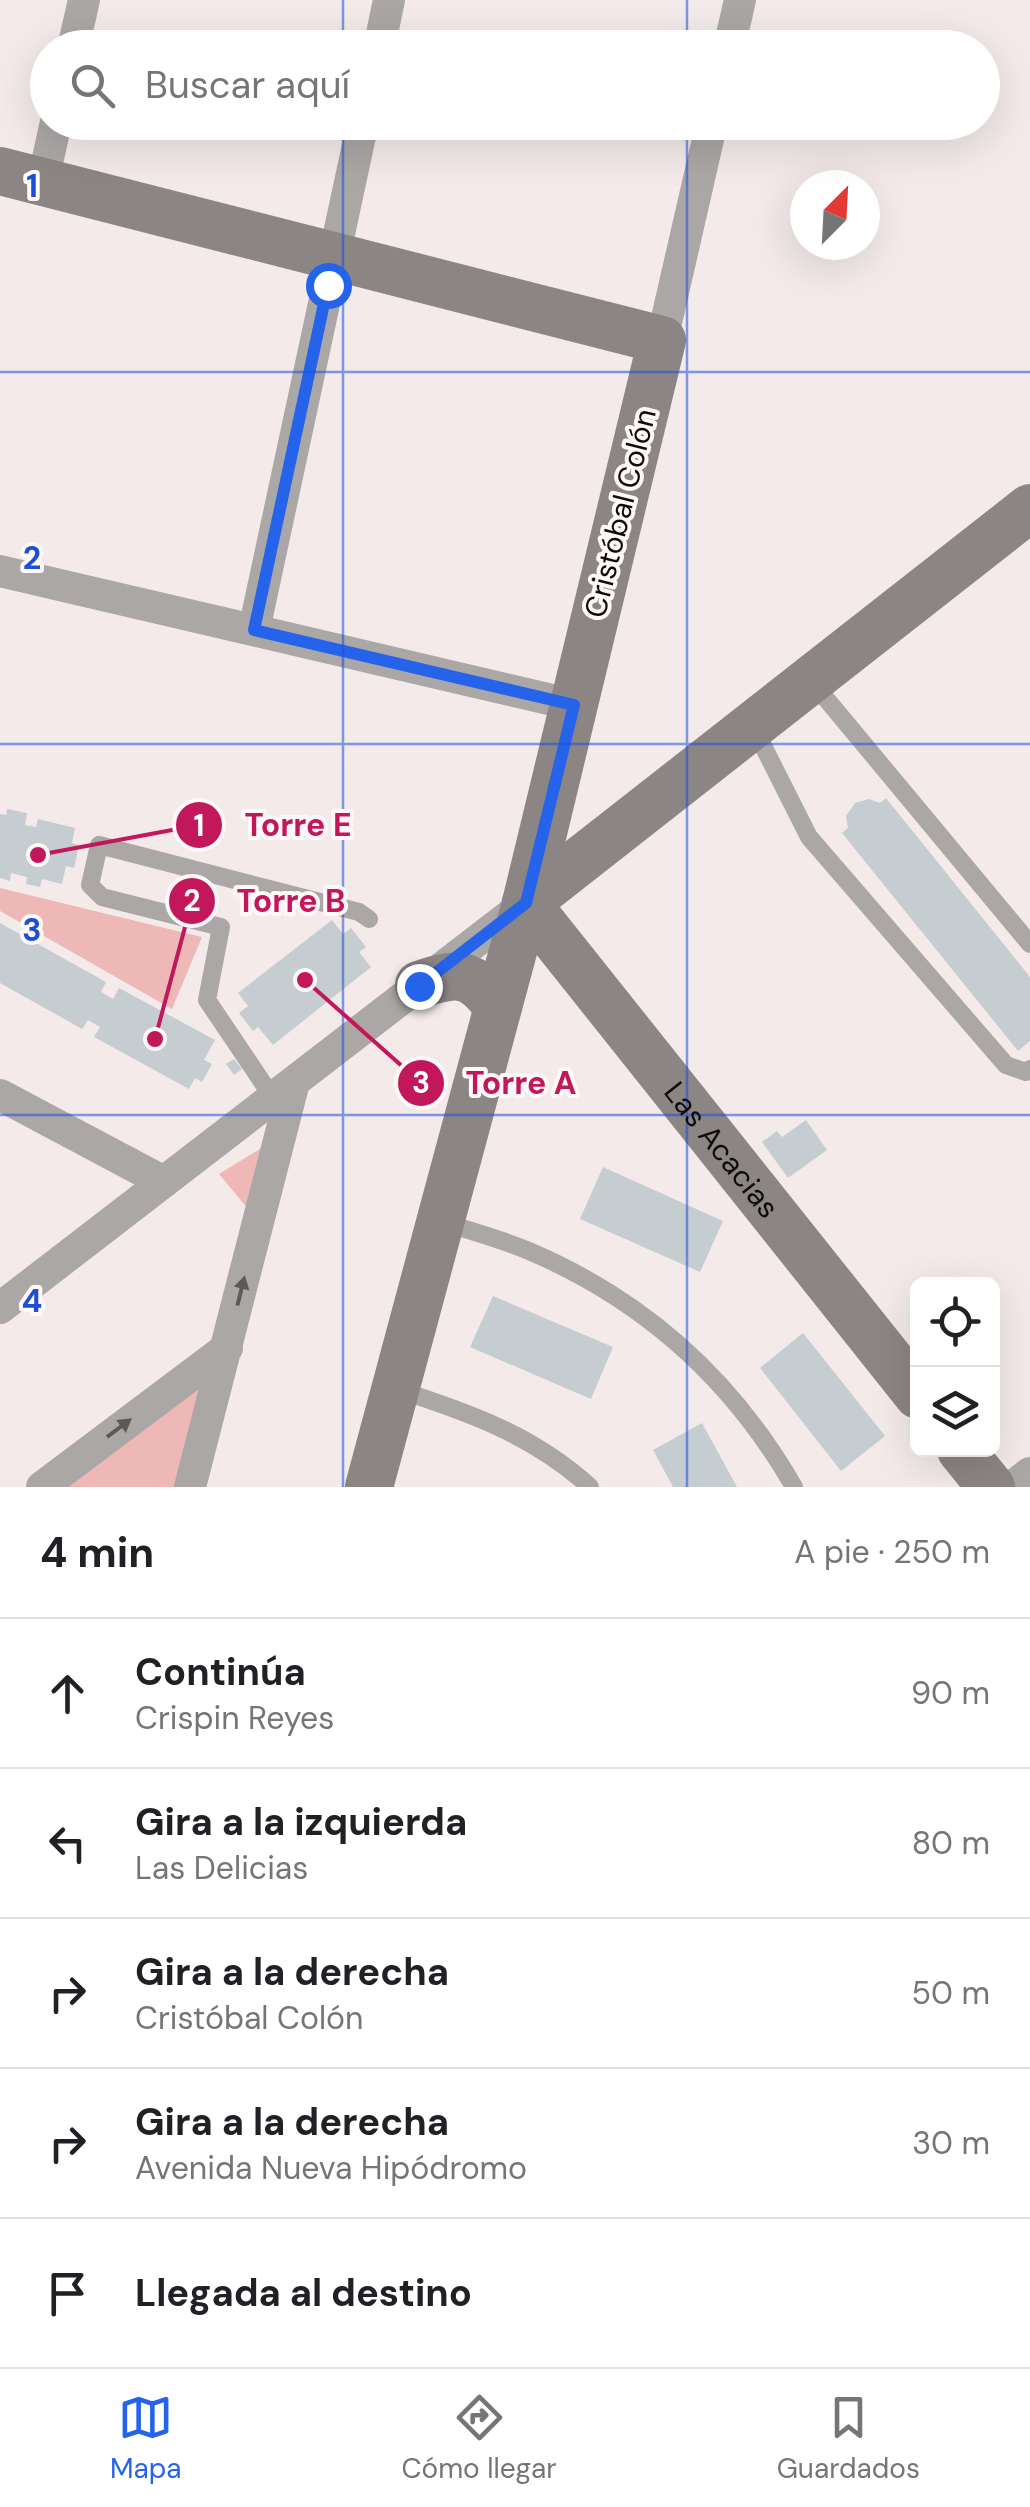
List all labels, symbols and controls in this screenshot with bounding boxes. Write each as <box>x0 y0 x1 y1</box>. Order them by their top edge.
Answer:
search box <box>30 30 1000 140</box>
icon: search <box>65 58 120 113</box>
text: Buscar aquí <box>145 60 350 110</box>
text: 1 <box>26 165 38 207</box>
north arrow <box>790 170 880 260</box>
route start <box>306 263 352 309</box>
street label: Cristóbal Colón <box>575 404 665 622</box>
text: 2 <box>23 537 41 579</box>
callout: Torre E <box>174 794 371 856</box>
text: Torre E <box>244 804 352 846</box>
text: 1 <box>194 806 204 845</box>
callout: Torre B <box>167 870 365 932</box>
text: Torre B <box>237 880 345 922</box>
text: 2 <box>183 881 201 920</box>
text: 3 <box>22 909 42 951</box>
route end <box>397 964 443 1010</box>
callout: Torre A <box>396 1052 597 1114</box>
text: Torre A <box>465 1062 577 1104</box>
text: 3 <box>412 1063 430 1102</box>
street label: Las Acacias <box>656 1073 789 1225</box>
one-way arrow <box>234 1275 249 1306</box>
map controls <box>910 1277 1000 1457</box>
button: locate <box>910 1277 1000 1367</box>
text: 4 <box>22 1280 42 1322</box>
button: layers <box>910 1367 1000 1457</box>
one-way arrow <box>106 1419 132 1439</box>
text: 4 min <box>40 1525 154 1580</box>
text: A pie · 250 m <box>794 1531 990 1573</box>
text: Continúa <box>135 1647 306 1697</box>
icon: ahead <box>40 1666 95 1721</box>
text: 90 m <box>911 1672 990 1714</box>
text: Crispin Reyes <box>135 1697 334 1739</box>
text: Gira a la izquierda <box>135 1797 467 1847</box>
icon: left <box>40 1816 95 1871</box>
text: 80 m <box>912 1822 990 1864</box>
text: Las Delicias <box>135 1847 308 1889</box>
text: Gira a la derecha <box>135 1947 449 1997</box>
icon: right <box>40 1966 95 2021</box>
text: 50 m <box>912 1972 990 2014</box>
text: Cristóbal Colón <box>135 1997 363 2039</box>
text: Gira a la derecha <box>135 2097 449 2147</box>
icon: right <box>40 2116 95 2171</box>
text: 30 m <box>912 2122 990 2164</box>
text: Avenida Nueva Hipódromo <box>135 2147 527 2189</box>
icon: arrive <box>40 2266 95 2321</box>
text: Llegada al destino <box>135 2268 472 2318</box>
tab: Mapa <box>110 2390 182 2487</box>
tab: Cómo llegar <box>401 2390 557 2487</box>
tab: Guardados <box>777 2390 920 2487</box>

